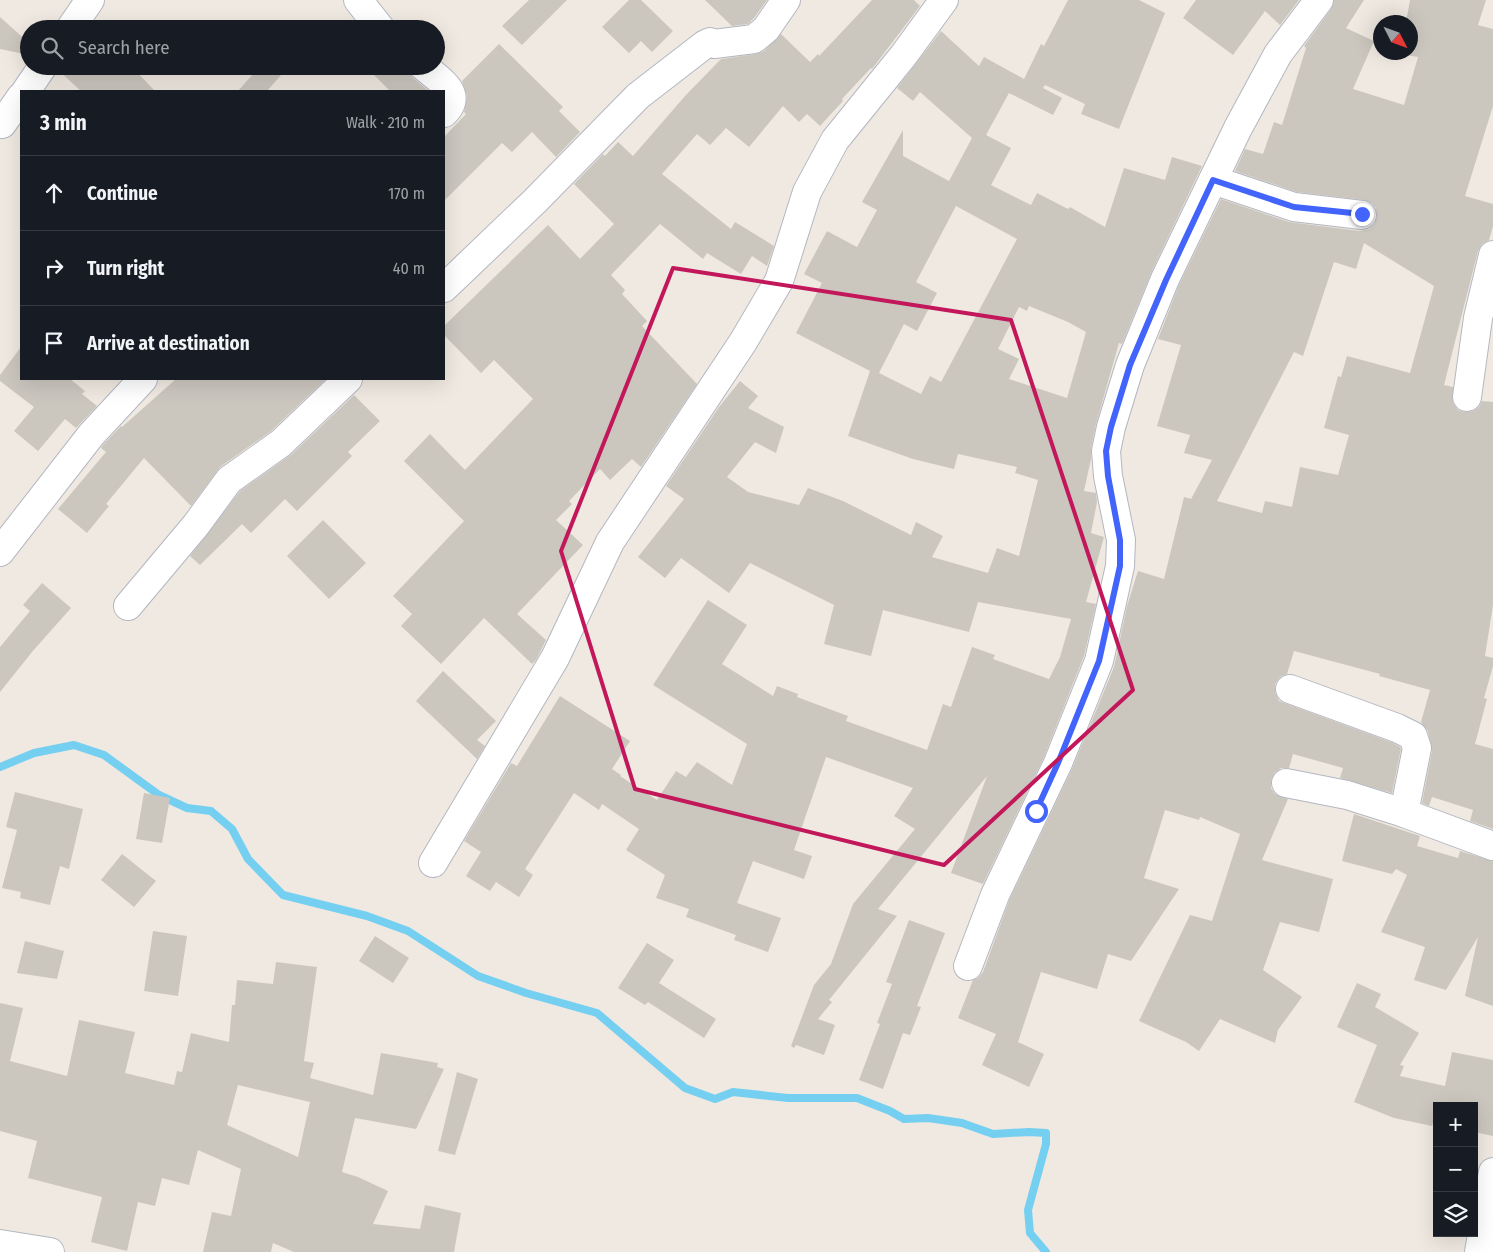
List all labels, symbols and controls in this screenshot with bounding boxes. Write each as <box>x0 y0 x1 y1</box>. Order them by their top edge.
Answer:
north arrow <box>1373 15 1418 60</box>
search box <box>20 20 445 75</box>
icon: search <box>38 34 66 62</box>
text: Search here <box>78 36 170 59</box>
text: 3 min <box>40 110 87 136</box>
text: Walk · 210 m <box>346 113 425 132</box>
icon: ahead <box>40 179 68 207</box>
text: Continue <box>87 182 158 205</box>
text: 170 m <box>388 184 425 203</box>
route end <box>1351 203 1374 226</box>
icon: right <box>40 254 68 282</box>
text: Turn right <box>87 257 164 280</box>
text: 40 m <box>393 259 425 278</box>
icon: arrive <box>40 329 68 357</box>
text: Arrive at destination <box>87 332 250 355</box>
route start <box>1025 800 1048 823</box>
map controls <box>1433 1102 1478 1237</box>
button: + <box>1433 1102 1478 1147</box>
button: − <box>1433 1147 1478 1192</box>
button: layers <box>1433 1192 1478 1237</box>

